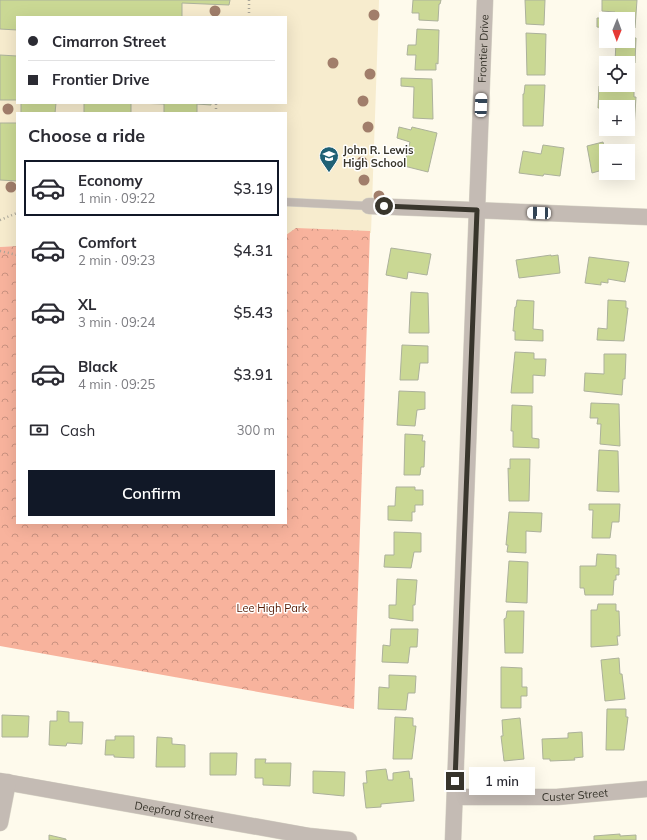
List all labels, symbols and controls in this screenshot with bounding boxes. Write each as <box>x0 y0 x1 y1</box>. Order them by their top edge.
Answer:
north arrow <box>599 12 635 48</box>
map controls <box>599 12 635 180</box>
street label: Frontier Drive <box>475 14 491 83</box>
text: Cimarron Street <box>52 32 166 51</box>
button: locate <box>599 56 635 92</box>
text: Frontier Drive <box>52 70 149 89</box>
car <box>475 93 487 117</box>
button: + <box>599 100 635 136</box>
text: Choose a ride <box>28 124 145 147</box>
place label: John R. Lewis High School <box>343 143 414 170</box>
button: − <box>599 144 635 180</box>
school or university icon: John R. Lewis High School <box>318 145 340 173</box>
icon: car <box>30 170 66 206</box>
text: Economy <box>78 171 143 190</box>
text: $3.19 <box>233 179 273 198</box>
text: 1 min · 09:22 <box>78 190 155 206</box>
route start <box>375 197 393 215</box>
car <box>527 207 551 219</box>
icon: car <box>30 232 66 268</box>
text: Comfort <box>78 233 136 252</box>
text: $4.31 <box>233 241 273 260</box>
text: 2 min · 09:23 <box>78 252 155 268</box>
icon: car <box>30 294 66 330</box>
text: XL <box>78 295 96 314</box>
text: $5.43 <box>233 303 273 322</box>
text: 3 min · 09:24 <box>78 314 155 330</box>
icon: car <box>30 356 66 392</box>
text: Black <box>78 357 117 376</box>
text: $3.91 <box>233 365 273 384</box>
text: 4 min · 09:25 <box>78 376 155 392</box>
icon: cash <box>28 419 50 441</box>
text: Cash <box>60 421 95 440</box>
text: 300 m <box>237 422 275 438</box>
button: Confirm <box>28 470 275 516</box>
park label: Lee High Park <box>237 601 308 615</box>
callout: 1 min <box>469 767 535 795</box>
route end <box>446 772 464 790</box>
text: 1 min <box>485 773 519 789</box>
street label: Custer Street <box>542 785 609 804</box>
street label: Deepford Street <box>133 798 215 826</box>

